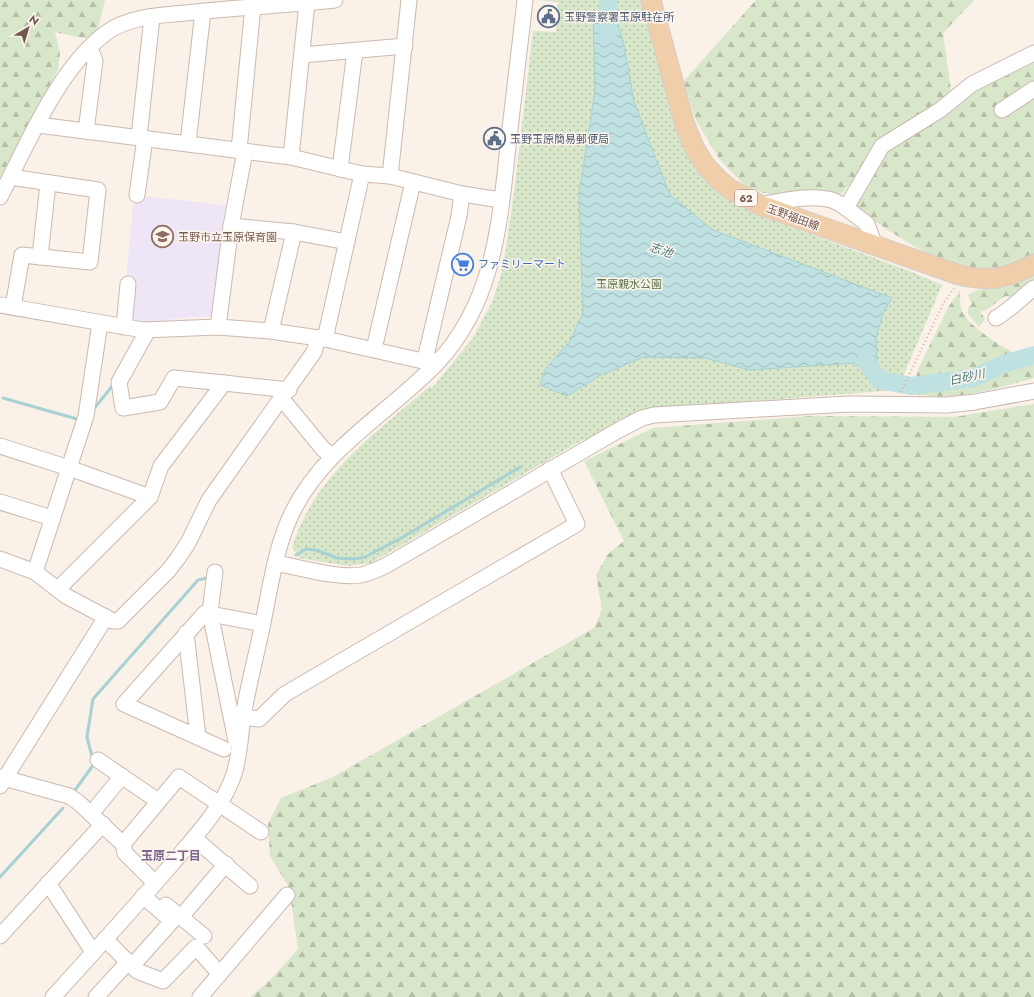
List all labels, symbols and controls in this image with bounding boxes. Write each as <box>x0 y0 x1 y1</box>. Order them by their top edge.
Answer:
public building icon: 玉野警察署玉原駐在所 <box>535 4 561 30</box>
north arrow <box>8 8 48 48</box>
place label: 玉野警察署玉原駐在所 <box>564 9 675 25</box>
text: N <box>26 11 43 29</box>
public building icon: 玉野玉原簡易郵便局 <box>481 126 507 152</box>
place label: 玉野玉原簡易郵便局 <box>510 131 609 147</box>
road number: 62 <box>735 190 757 206</box>
street label: 玉野福田線 <box>764 200 822 234</box>
school or university icon: 玉野市立玉原保育園 <box>150 224 176 250</box>
place label: 玉野市立玉原保育園 <box>178 229 277 245</box>
water label: 志池 <box>647 238 676 263</box>
supermarket icon: ファミリーマート <box>450 251 476 277</box>
place label: ファミリーマート <box>478 256 566 272</box>
park label: 玉原親水公園 <box>596 276 662 292</box>
water label: 白砂川 <box>948 364 988 390</box>
district label: 玉原二丁目 <box>141 847 201 865</box>

